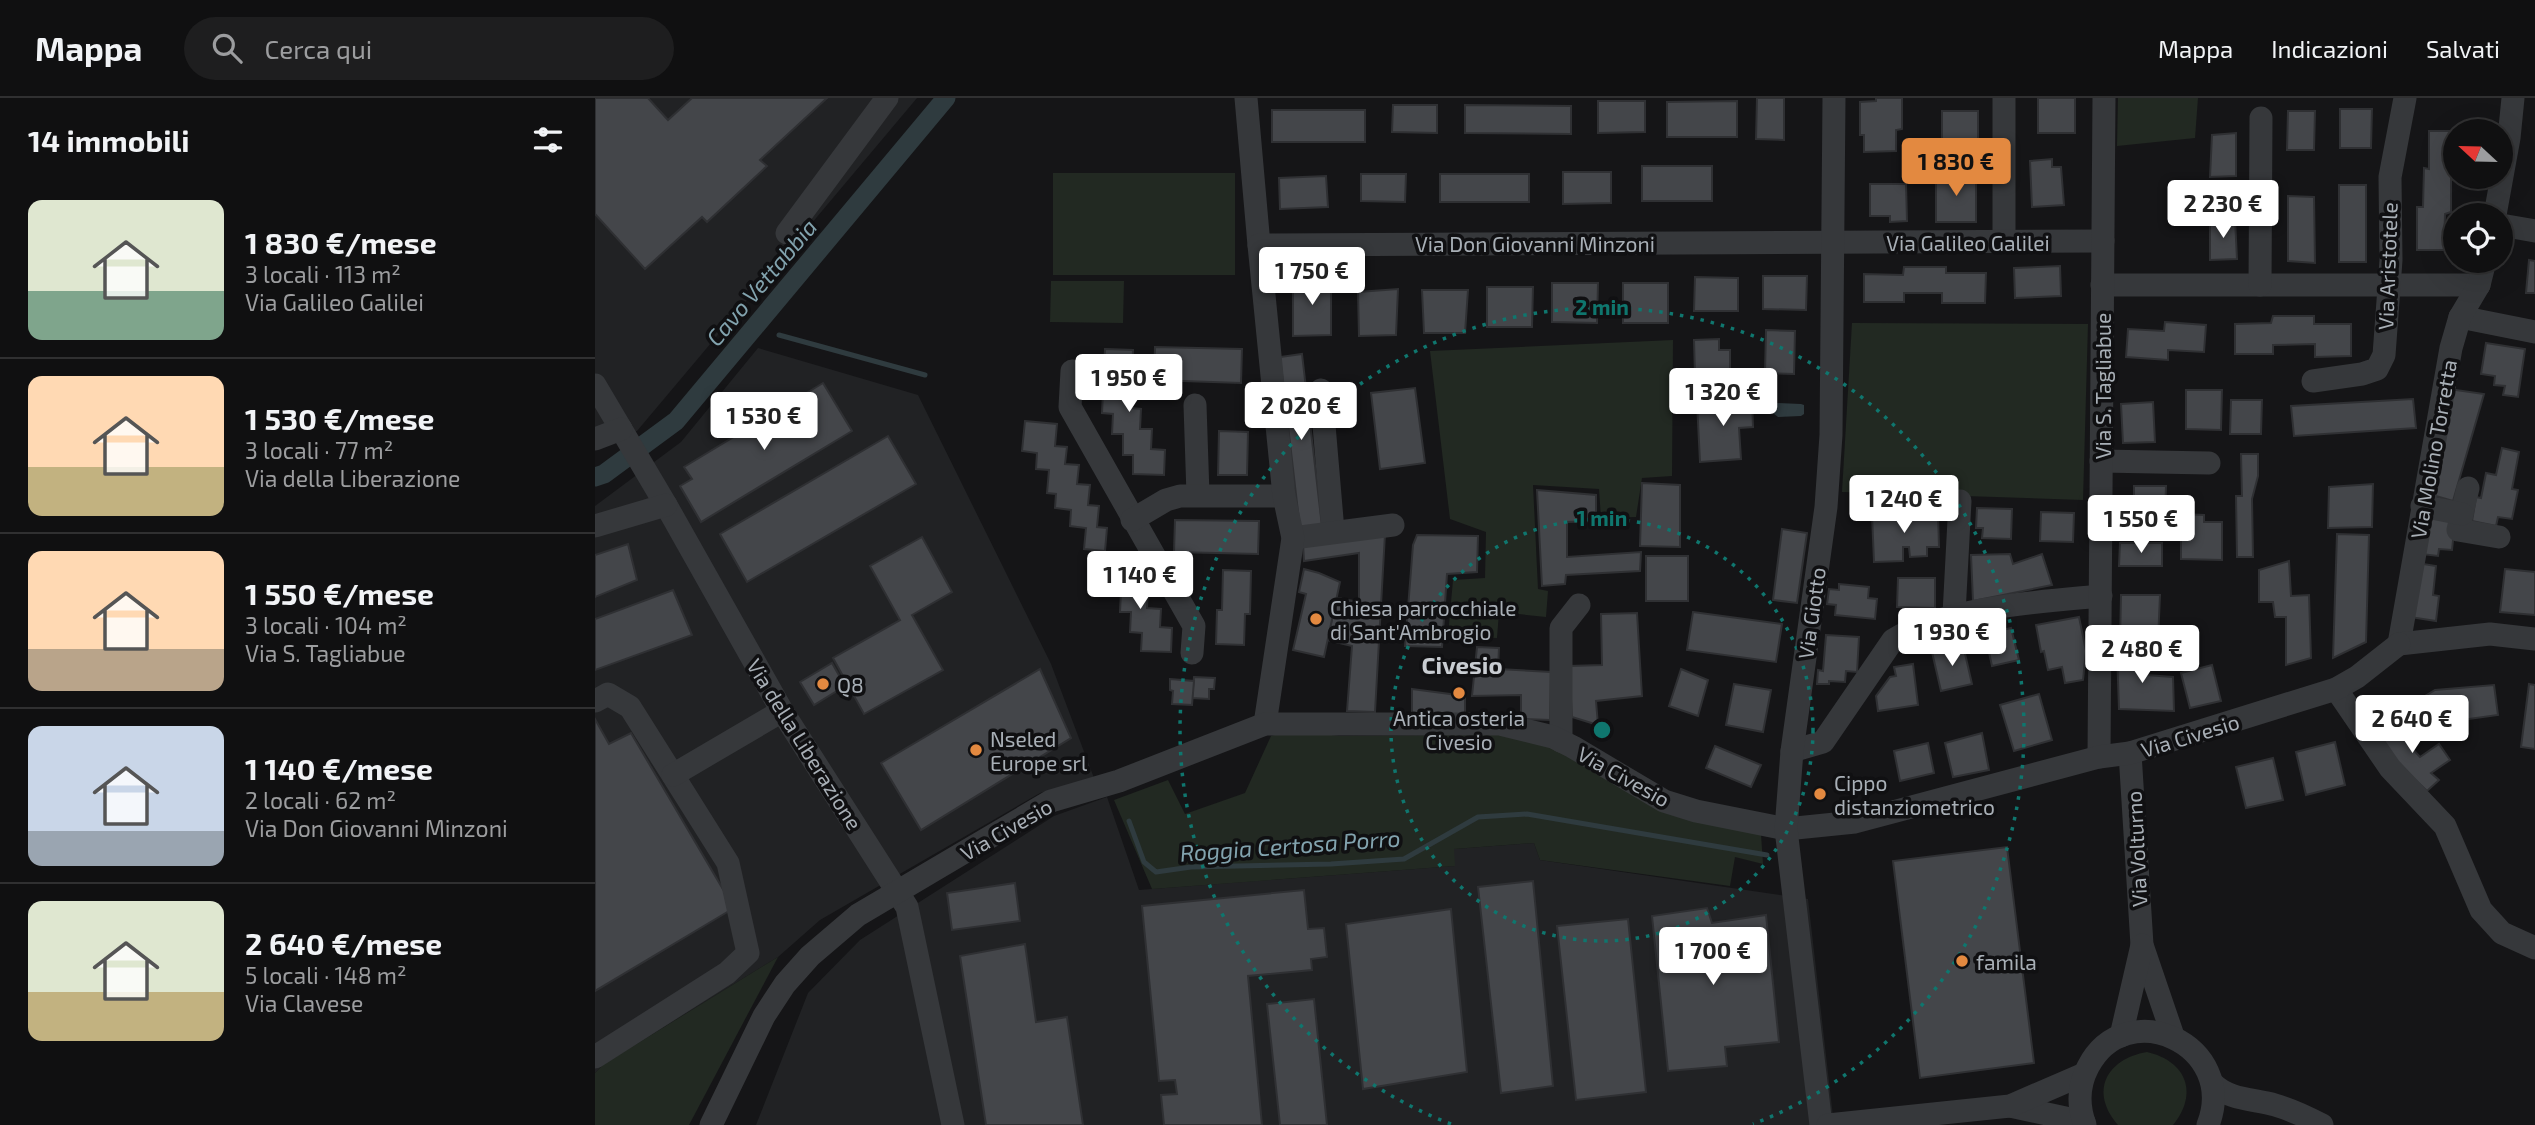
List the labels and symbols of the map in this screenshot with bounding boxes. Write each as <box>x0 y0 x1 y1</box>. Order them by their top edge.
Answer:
north arrow <box>2443 119 2513 189</box>
pin: 1 830 € <box>1891 139 2021 198</box>
pin: 2 230 € <box>2158 180 2288 240</box>
street label: Via Aristotele <box>2372 202 2402 330</box>
water label: Cavo Vettabbia <box>700 213 822 351</box>
street label: Via Galileo Galilei <box>1886 230 2050 255</box>
street label: Via Don Giovanni Minzoni <box>1415 231 1655 256</box>
pin: 1 750 € <box>1247 248 1377 307</box>
text: 2 min <box>1575 294 1629 319</box>
street label: Via S. Tagliabue <box>2090 313 2115 459</box>
pin: 1 950 € <box>1064 354 1194 414</box>
street label: Via Molino Torretta <box>2405 357 2461 541</box>
pin: 1 320 € <box>1658 368 1788 428</box>
pin: 2 020 € <box>1236 382 1366 442</box>
pin: 1 530 € <box>699 392 829 452</box>
pin: 1 240 € <box>1839 476 1969 535</box>
pin: 1 550 € <box>2076 496 2206 555</box>
text: 1 min <box>1577 505 1627 530</box>
pin: 1 140 € <box>1075 552 1205 611</box>
street label: Via Giotto <box>1792 565 1830 661</box>
place label: Chiesa parrocchiale di Sant'Ambrogio <box>1330 595 1517 644</box>
pin: 1 930 € <box>1887 608 2017 668</box>
marker: Chiesa parrocchiale di Sant'Ambrogio <box>1308 611 1324 627</box>
pin: 2 480 € <box>2077 626 2207 685</box>
district label: Civesio <box>1421 650 1503 679</box>
street label: Via della Liberazione <box>742 654 868 834</box>
place label: Q8 <box>837 672 864 698</box>
marker: Q8 <box>815 676 831 692</box>
marker: Antica osteria Civesio <box>1451 685 1467 701</box>
pin: 2 640 € <box>2347 696 2477 755</box>
place label: Antica osteria Civesio <box>1393 705 1525 754</box>
street label: Via Civesio <box>2138 708 2242 762</box>
centre of rings <box>1590 718 1614 742</box>
place label: Nseled Europe srl <box>990 726 1088 775</box>
street label: Via Civesio <box>1574 740 1674 812</box>
marker: Nseled Europe srl <box>968 742 984 758</box>
place label: Cippo distanziometrico <box>1834 770 1995 819</box>
marker: Cippo distanziometrico <box>1812 786 1828 802</box>
street label: Via Volturno <box>2120 790 2152 908</box>
street label: Via Civesio <box>956 793 1056 865</box>
water label: Roggia Certosa Porro <box>1179 823 1401 867</box>
pin: 1 700 € <box>1648 928 1778 987</box>
place label: famila <box>1976 949 2037 974</box>
marker: famila <box>1954 953 1970 969</box>

